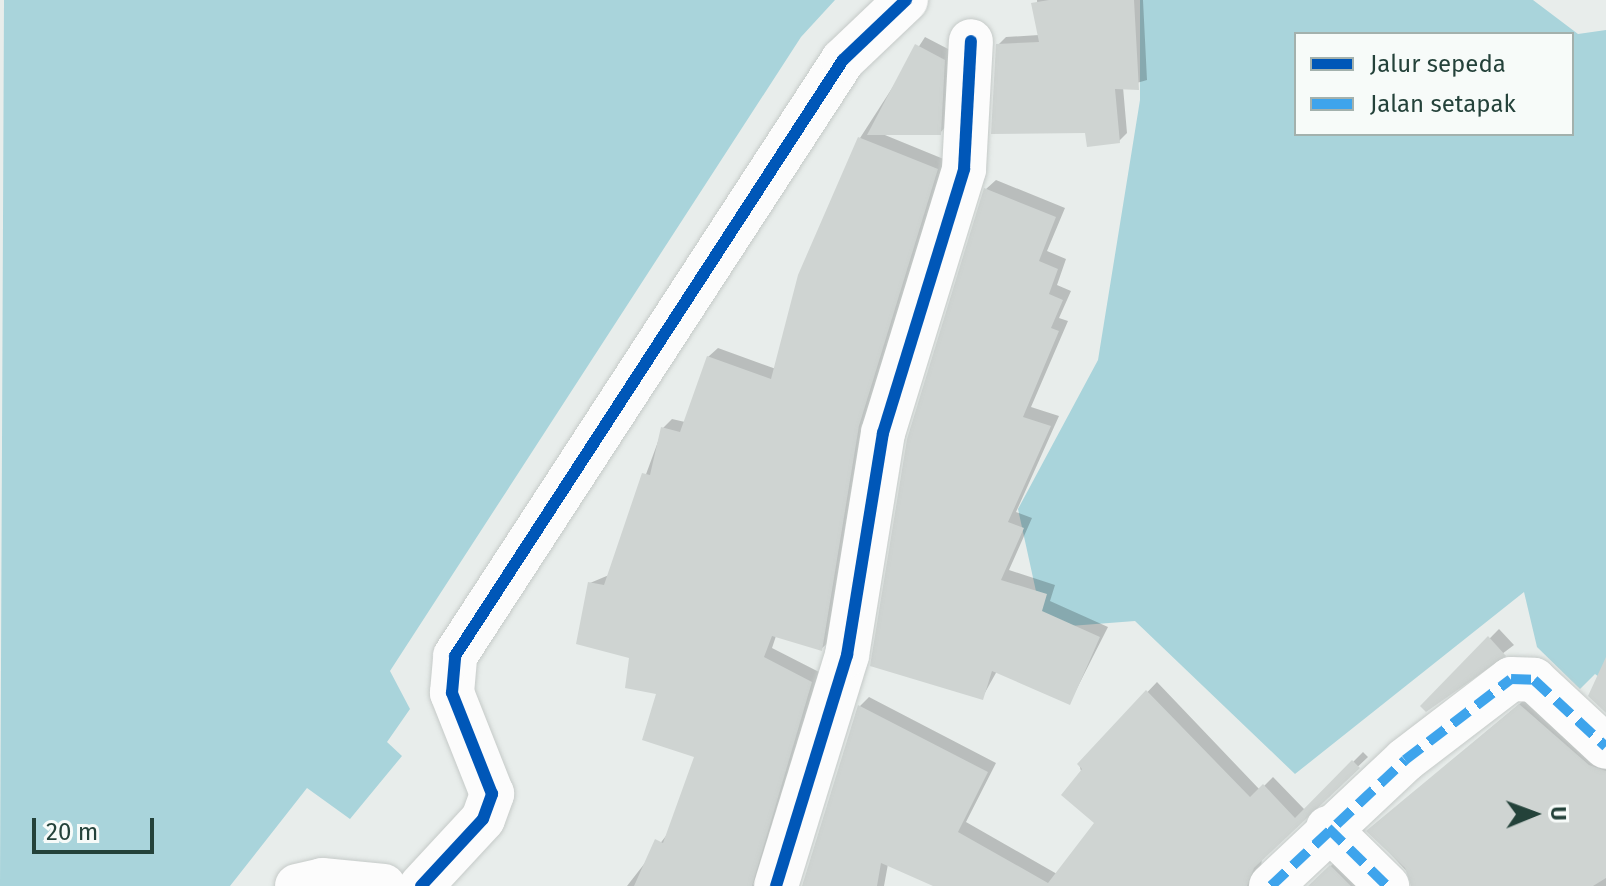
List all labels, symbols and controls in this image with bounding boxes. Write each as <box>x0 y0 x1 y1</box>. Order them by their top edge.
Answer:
legend <box>1294 32 1574 136</box>
text: Jalur sepeda <box>1370 50 1506 78</box>
text: Jalan setapak <box>1370 90 1516 118</box>
north arrow <box>1494 774 1574 854</box>
scale bar <box>36 802 158 852</box>
text: U <box>1545 806 1572 821</box>
text: 20 m <box>46 818 98 846</box>

